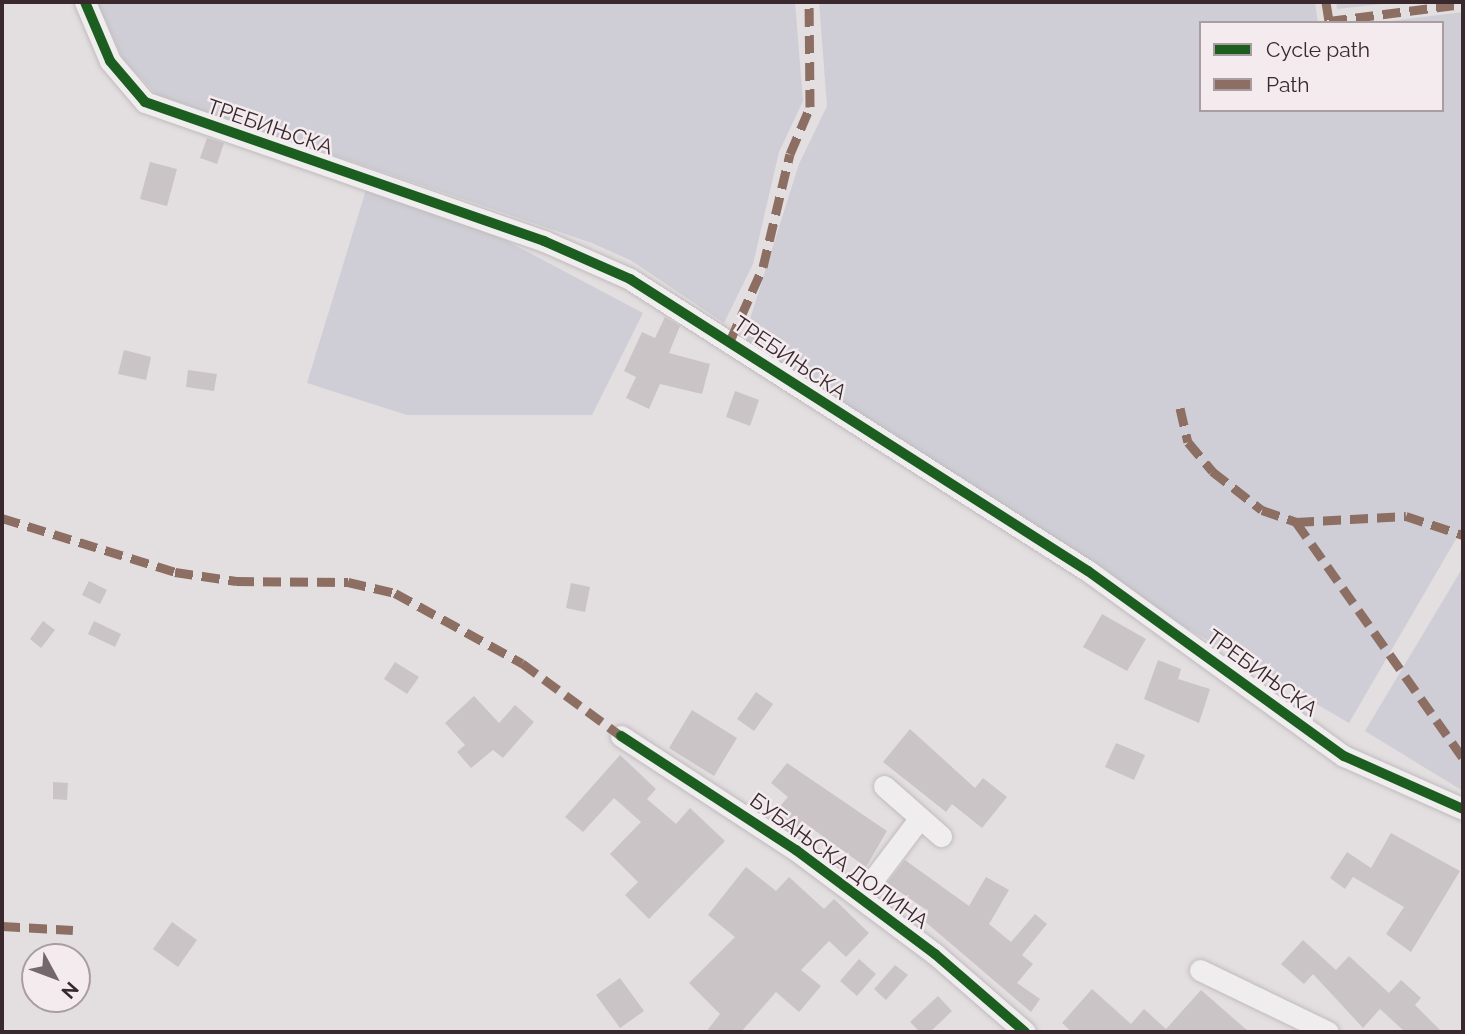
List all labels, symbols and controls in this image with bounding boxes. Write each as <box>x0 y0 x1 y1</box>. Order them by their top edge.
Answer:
legend <box>1199 21 1444 112</box>
text: Cycle path <box>1266 37 1370 62</box>
text: Path <box>1266 72 1310 97</box>
street label: ТРЕБИЊСКА <box>204 94 336 160</box>
street label: ТРЕБИЊСКА <box>728 311 852 405</box>
street label: ТРЕБИЊСКА <box>1201 624 1323 722</box>
street label: БУБАЊСКА ДОЛИНА <box>745 788 933 934</box>
north arrow <box>21 943 91 1013</box>
text: N <box>57 978 83 1003</box>

